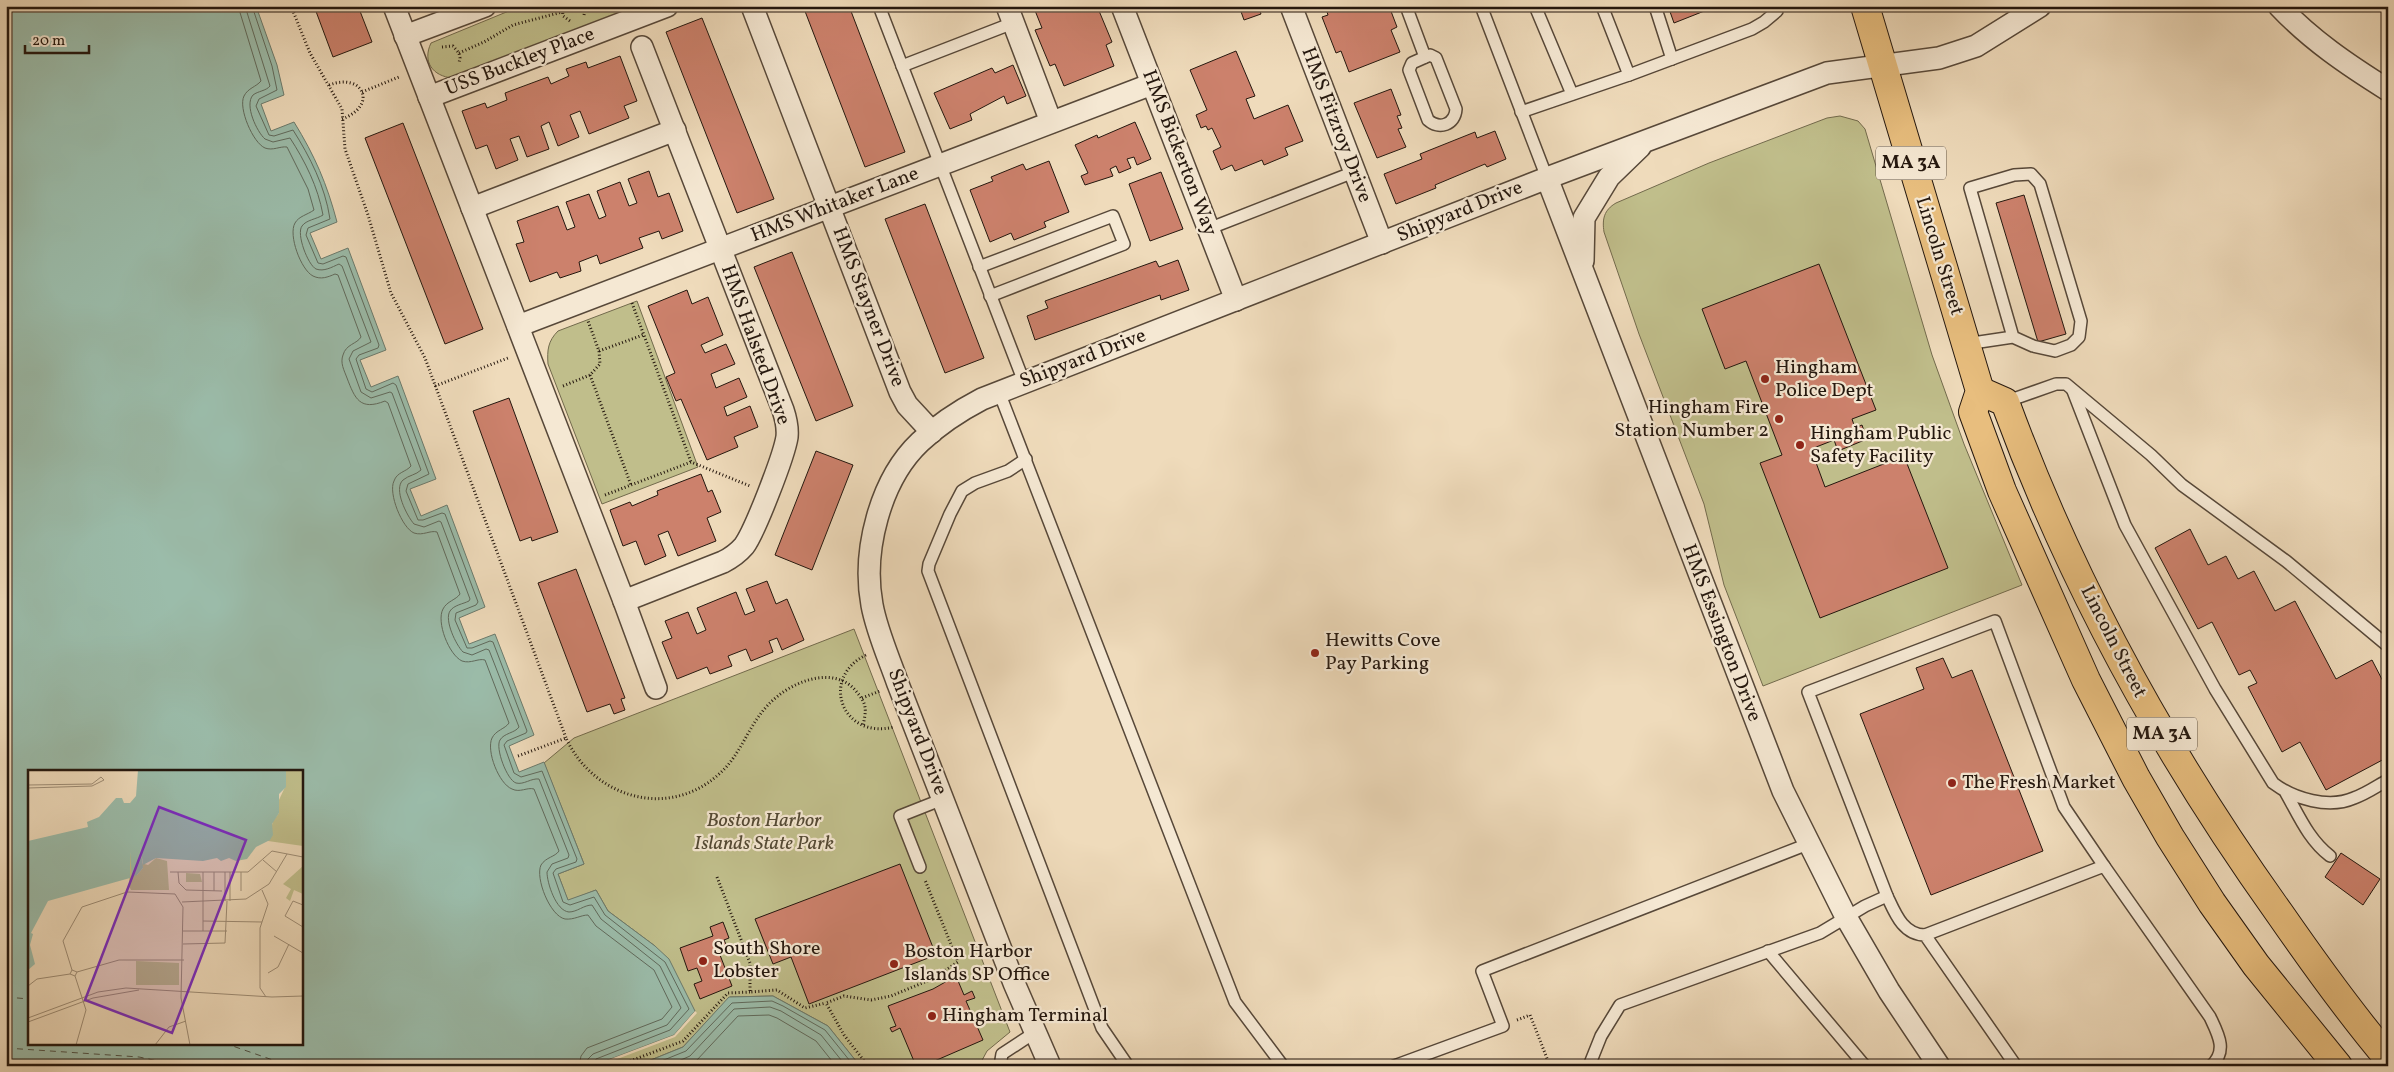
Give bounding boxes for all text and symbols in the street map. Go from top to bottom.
street label: USS Buckley Place [441,21,599,103]
scale bar [25,22,89,54]
text: 20 m [32,31,65,52]
street label: HMS Fitzroy Drive [1293,43,1379,207]
street label: HMS Bickerton Way [1134,66,1224,240]
road number: MA 3A [1876,146,1946,180]
street label: HMS Whitaker Lane [747,160,923,250]
street label: Shipyard Drive [1393,174,1527,250]
street label: Lincoln Street [1908,193,1970,319]
street label: HMS Stayner Drive [825,223,911,391]
street label: HMS Halsted Drive [713,261,797,429]
street label: Shipyard Drive [1016,322,1150,396]
place label: Hingham Police Dept [1775,354,1874,405]
marker: Hingham Police Dept [1759,373,1771,385]
place label: Hingham Fire Station Number 2 [1614,394,1769,445]
marker: Hingham Fire Station Number 2 [1773,413,1785,425]
place label: Hingham Public Safety Facility [1810,420,1951,471]
marker: Hingham Public Safety Facility [1794,439,1806,451]
street label: HMS Essington Drive [1674,540,1768,726]
street label: Lincoln Street [2073,581,2153,703]
place label: Hewitts Cove Pay Parking [1325,627,1441,678]
marker: Hewitts Cove Pay Parking [1309,647,1321,659]
street label: Shipyard Drive [880,665,954,799]
road number: MA 3A [2127,718,2197,751]
place label: The Fresh Market [1962,769,2116,797]
inset map [28,770,302,1044]
marker: The Fresh Market [1946,777,1958,789]
park label: Boston Harbor Islands State Park [694,807,834,858]
place label: South Shore Lobster [713,935,820,986]
place label: Boston Harbor Islands SP Office [904,938,1050,989]
marker: South Shore Lobster [697,955,709,967]
marker: Boston Harbor Islands SP Office [888,958,900,970]
place label: Hingham Terminal [942,1002,1108,1030]
marker: Hingham Terminal [926,1010,938,1022]

